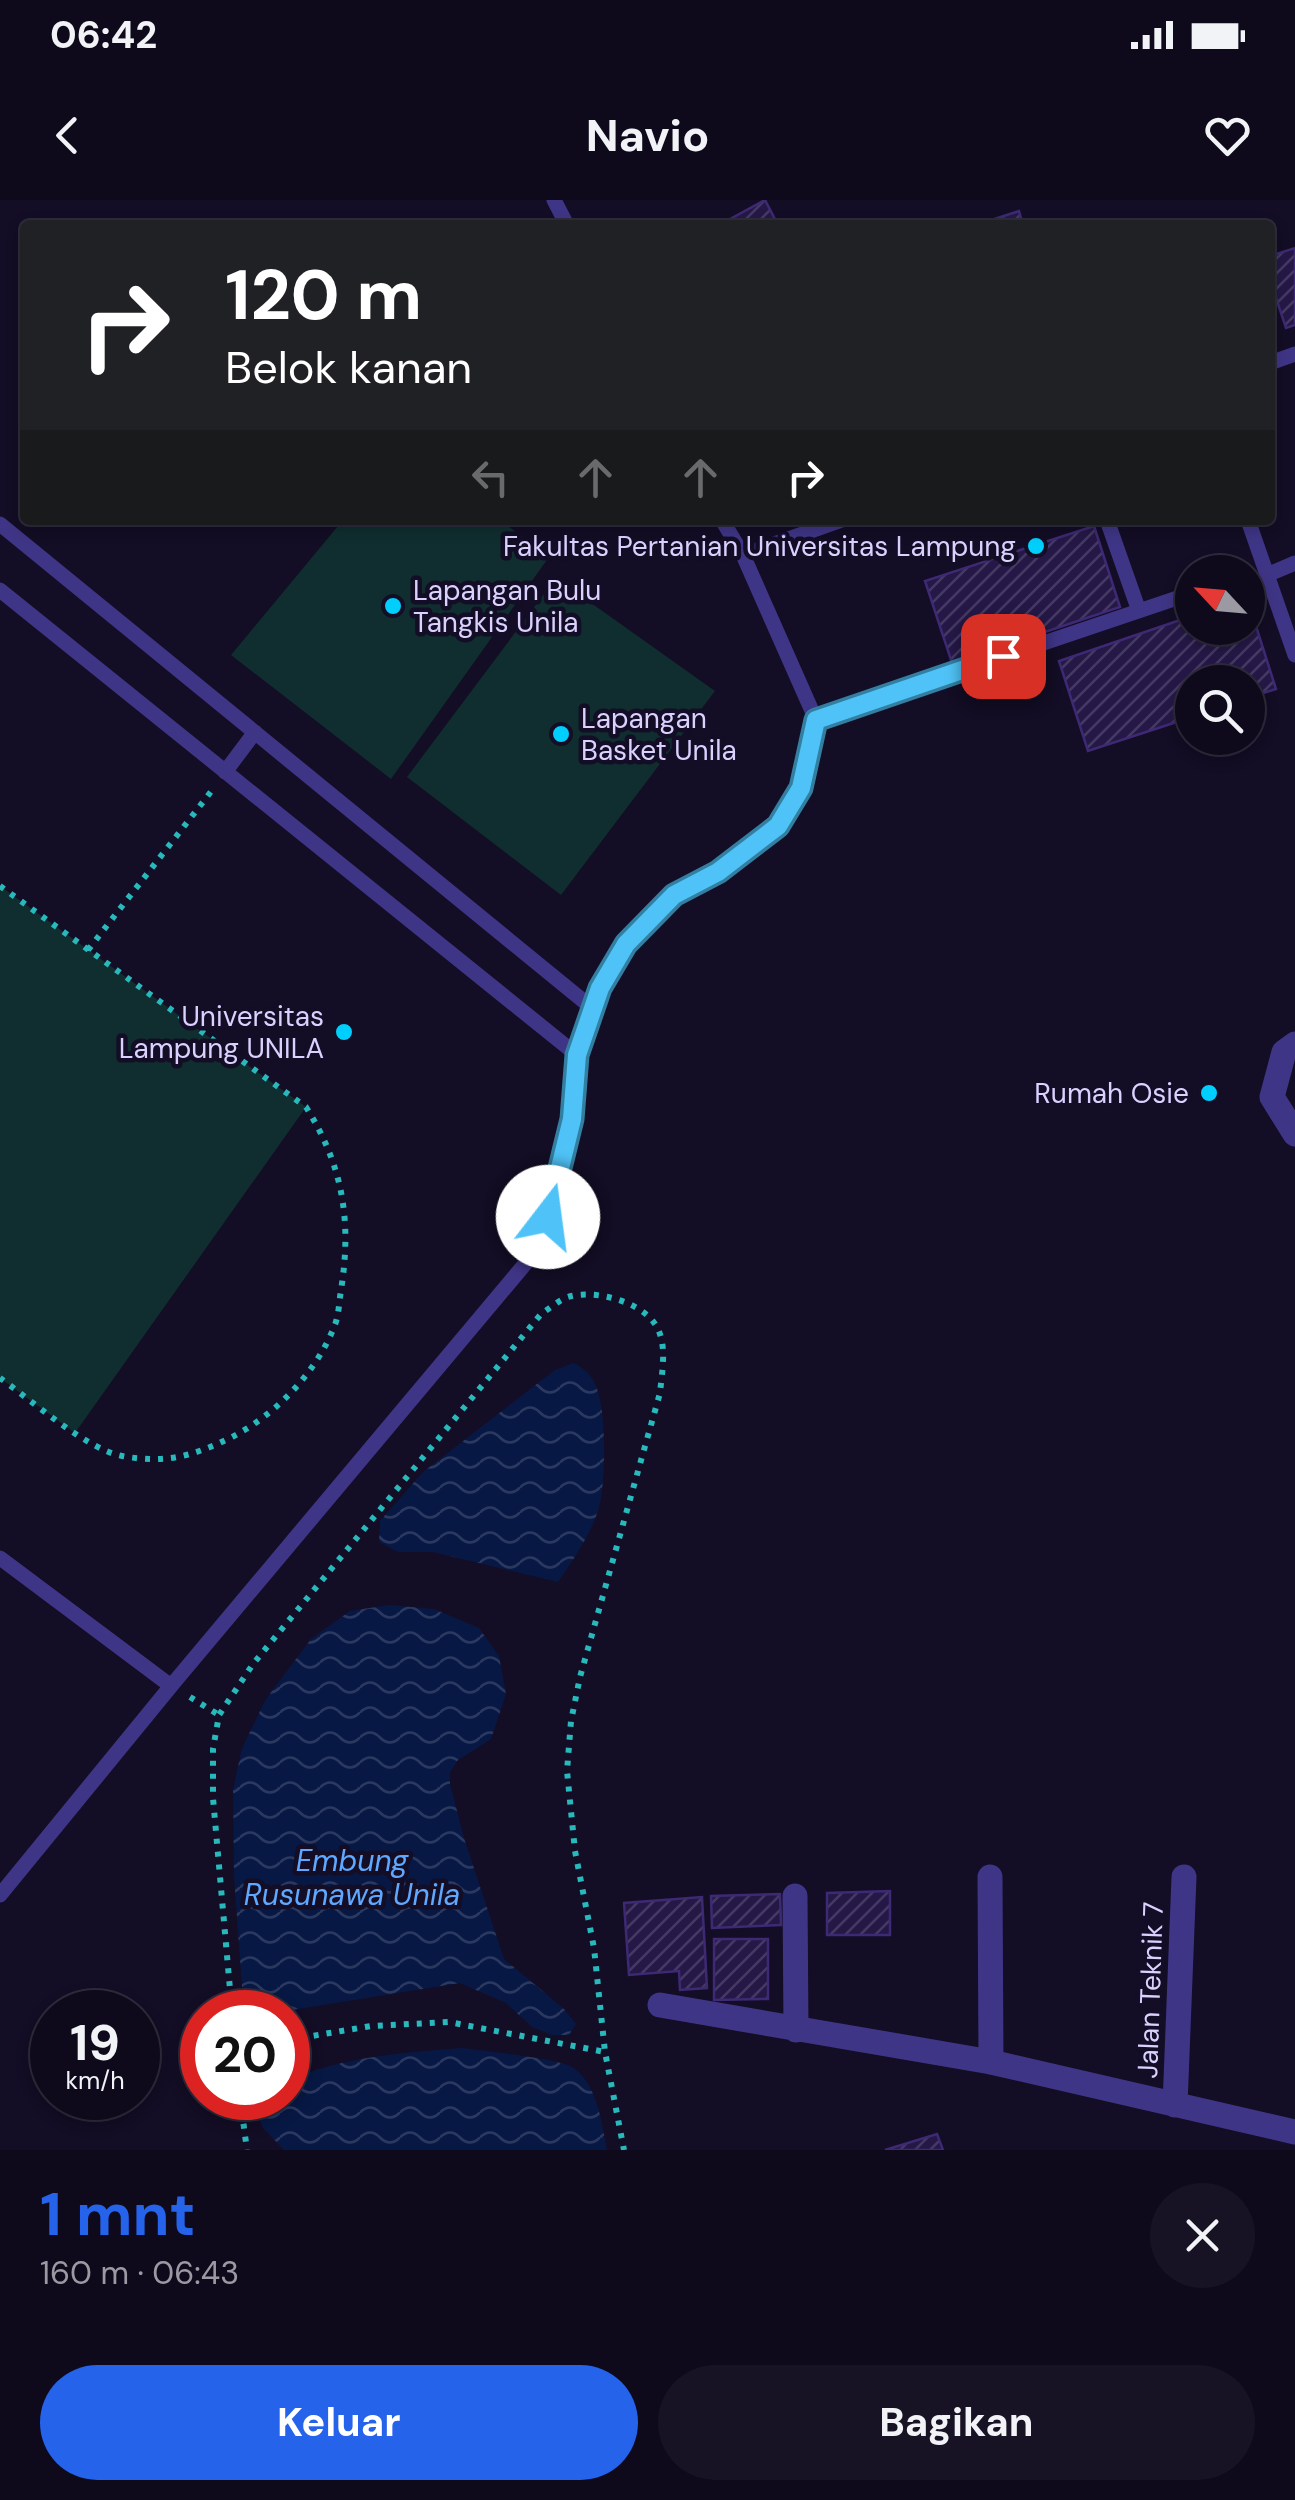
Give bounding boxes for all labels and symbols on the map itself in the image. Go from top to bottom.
place label: Fakultas Pertanian Universitas Lampung [503,528,1016,565]
marker: Fakultas Pertanian Universitas Lampung [1025,535,1047,557]
north arrow [1175,555,1265,645]
place label: Lapangan Bulu Tangkis Unila [413,572,601,641]
marker: Lapangan Bulu Tangkis Unila [382,595,404,617]
pin [961,614,1046,699]
place label: Lapangan Basket Unila [581,700,737,769]
marker: Lapangan Basket Unila [550,723,572,745]
place label: Universitas Lampung UNILA [119,998,324,1067]
marker: Universitas Lampung UNILA [333,1021,355,1043]
place label: Rumah Osie [1034,1075,1189,1112]
marker: Rumah Osie [1198,1082,1220,1104]
position arrow [496,1165,600,1269]
water label: Embung Rusunawa Unila [244,1841,460,1914]
street label: Jalan Teknik 7 [1129,1901,1172,2079]
speed limit sign: 20 [180,1990,310,2120]

